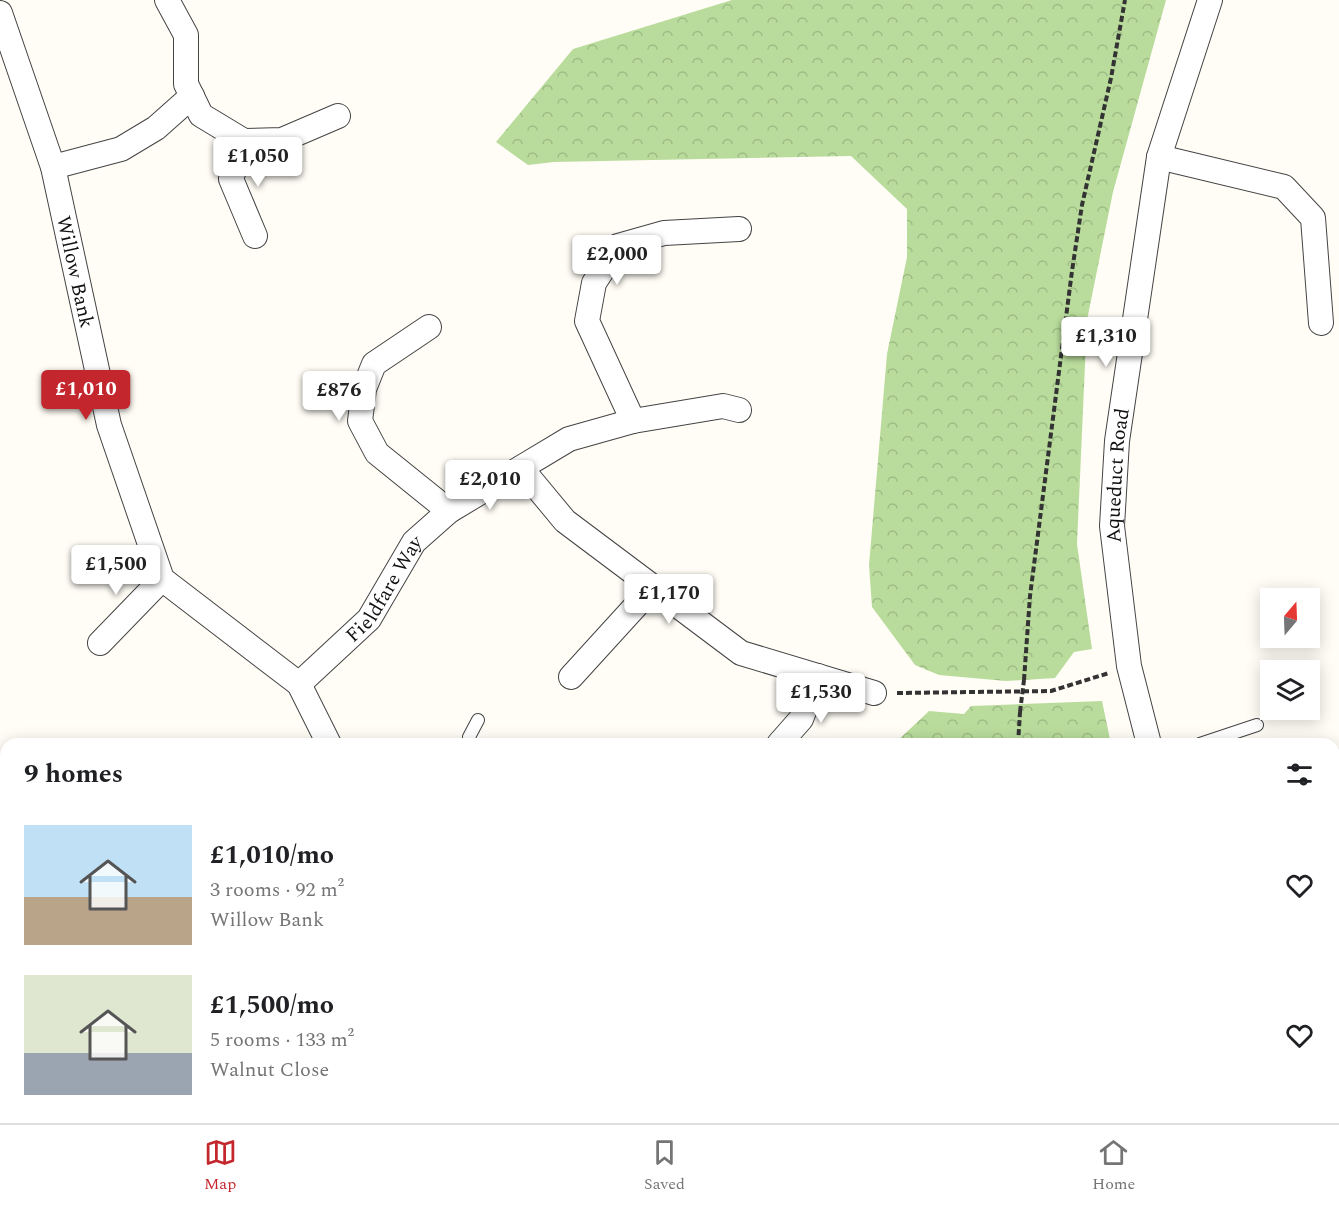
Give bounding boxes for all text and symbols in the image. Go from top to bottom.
pin: £1,050 [209,137,307,188]
text: £1,050 [227,141,289,171]
street label: Willow Bank [48,213,102,331]
pin: £2,000 [568,235,666,286]
text: £2,000 [586,239,648,269]
pin: £1,310 [1057,317,1155,368]
text: £1,310 [1075,321,1137,351]
pin: £1,010 [37,370,135,421]
pin: £876 [303,371,375,422]
text: £1,010 [55,374,117,404]
text: £876 [317,375,361,405]
street label: Aqueduct Road [1098,406,1138,545]
pin: £2,010 [441,460,539,511]
text: £2,010 [459,464,521,494]
street label: Fieldfare Way [339,527,430,650]
pin: £1,500 [67,545,165,596]
text: £1,500 [85,549,147,579]
pin: £1,170 [620,574,718,625]
text: £1,170 [638,578,700,608]
north arrow [1260,588,1320,648]
map controls [1260,588,1320,720]
button: layers [1260,660,1320,720]
pin: £1,530 [772,673,870,724]
text: £1,530 [790,677,852,707]
text: 9 homes [24,754,123,794]
icon: filters [1283,758,1316,791]
text: £1,010/mo [210,835,334,875]
icon: home [72,849,144,921]
icon: heart [1283,869,1316,902]
text: 3 rooms · 92 m² [210,875,344,905]
text: Willow Bank [210,905,324,935]
text: £1,500/mo [210,985,334,1025]
icon: home [72,999,144,1071]
icon: heart [1283,1019,1316,1052]
text: 5 rooms · 133 m² [210,1025,354,1055]
text: Walnut Close [210,1055,329,1085]
tab: Map [204,1136,237,1196]
tab: Saved [644,1136,685,1196]
tab: Home [1092,1136,1135,1196]

